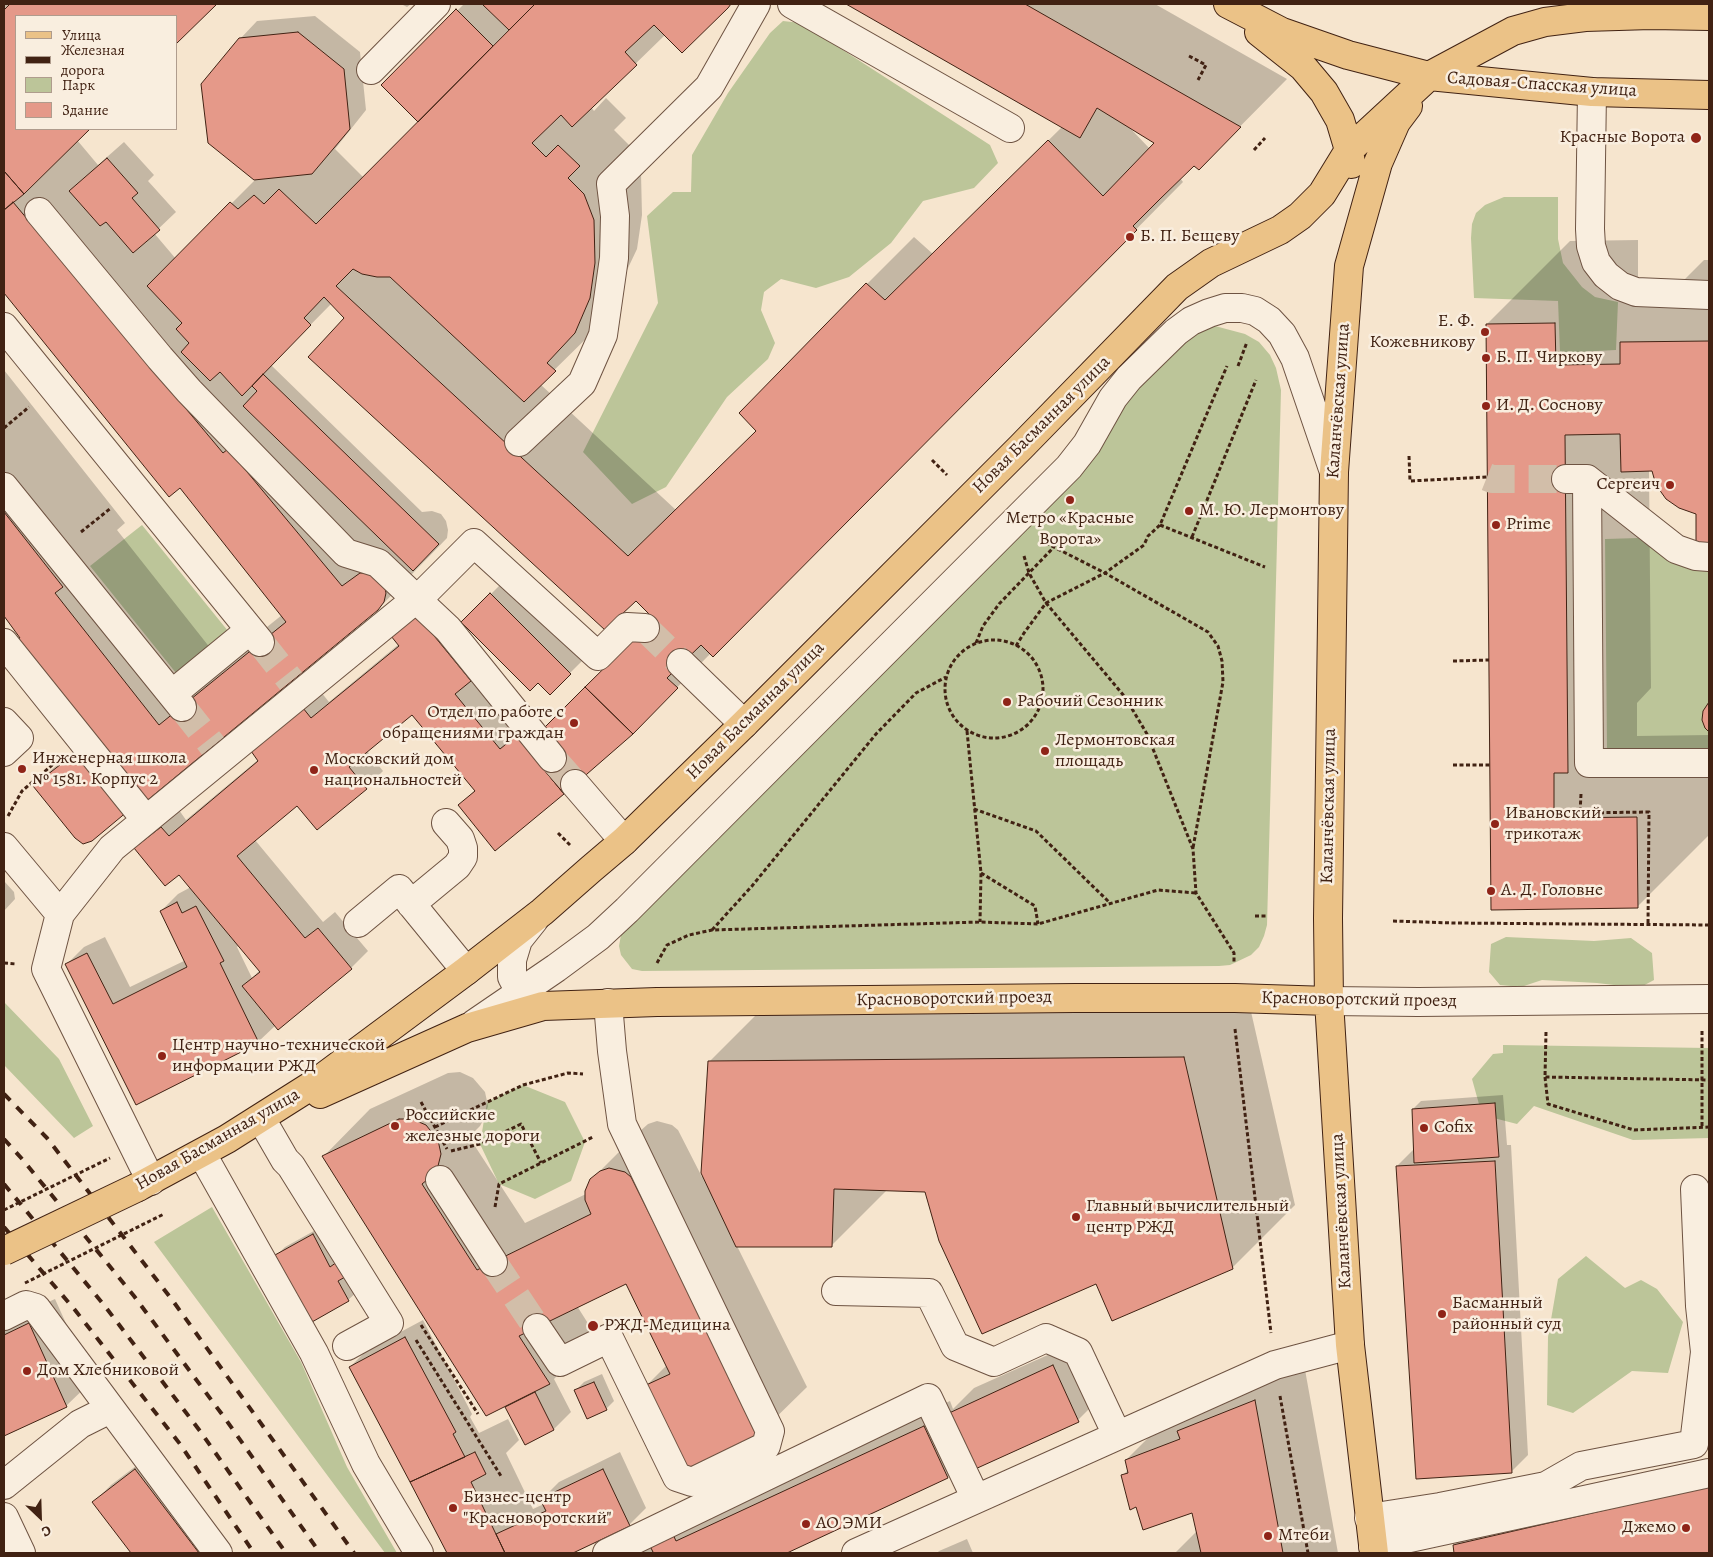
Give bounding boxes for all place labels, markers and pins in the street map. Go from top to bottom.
place label: Красные Ворота [1560,127,1685,149]
marker: Красные Ворота [1689,131,1703,145]
place label: Б. П. Бещеву [1140,226,1239,248]
marker: Б. П. Бещеву [1124,231,1136,243]
place label: Е. Ф. Кожевникову [1370,311,1475,354]
marker: Е. Ф. Кожевникову [1479,326,1491,338]
place label: Б. П. Чиркову [1496,347,1602,369]
marker: Б. П. Чиркову [1480,352,1492,364]
place label: И. Д. Соснову [1496,395,1603,417]
marker: И. Д. Соснову [1480,400,1492,412]
place label: Сергеич [1597,474,1660,496]
marker: Сергеич [1664,479,1676,491]
marker: Метро «Красные Ворота» [1064,494,1076,506]
place label: М. Ю. Лермонтову [1199,500,1344,522]
marker: М. Ю. Лермонтову [1183,505,1195,517]
place label: Метро «Красные Ворота» [1006,508,1134,550]
place label: Prime [1506,514,1551,536]
marker: Prime [1490,519,1502,531]
place label: Рабочий Сезонник [1017,691,1163,713]
marker: Рабочий Сезонник [1001,696,1013,708]
place label: Отдел по работе с обращениями граждан [382,702,564,744]
marker: Отдел по работе с обращениями граждан [568,717,580,729]
place label: Лермонтовская площадь [1055,730,1175,772]
marker: Лермонтовская площадь [1039,745,1051,757]
place label: Инженерная школа № 1581. Корпус 2 [32,748,186,791]
place label: Московский дом национальностей [324,749,462,792]
marker: Инженерная школа № 1581. Корпус 2 [16,763,28,775]
marker: Московский дом национальностей [308,764,320,776]
place label: Ивановский трикотаж [1505,803,1602,846]
marker: Ивановский трикотаж [1489,818,1501,830]
place label: А. Д. Головне [1501,880,1603,902]
marker: А. Д. Головне [1485,885,1497,897]
place label: Центр научно-технической информации РЖД [172,1035,385,1078]
marker: Центр научно-технической информации РЖД [156,1050,168,1062]
place label: Российские железные дороги [405,1105,540,1148]
place label: Cofix [1434,1117,1473,1139]
marker: Российские железные дороги [389,1120,401,1132]
marker: Cofix [1418,1122,1430,1134]
place label: Главный вычислительный центр РЖД [1086,1196,1289,1238]
marker: Главный вычислительный центр РЖД [1070,1211,1082,1223]
place label: Басманный районный суд [1452,1293,1561,1336]
marker: Басманный районный суд [1436,1308,1448,1320]
place label: РЖД-Медицина [604,1315,731,1337]
marker: РЖД-Медицина [586,1319,600,1333]
place label: Дом Хлебниковой [37,1360,179,1382]
marker: Дом Хлебниковой [21,1365,33,1377]
place label: Бизнес-центр "Красноворотский" [463,1487,612,1530]
marker: Бизнес-центр "Красноворотский" [447,1502,459,1514]
place label: АО ЭМИ [816,1513,882,1535]
place label: Джемо [1622,1517,1676,1539]
marker: АО ЭМИ [800,1518,812,1530]
marker: Джемо [1680,1522,1692,1534]
place label: Мтеби [1278,1525,1329,1547]
marker: Мтеби [1262,1530,1274,1542]

